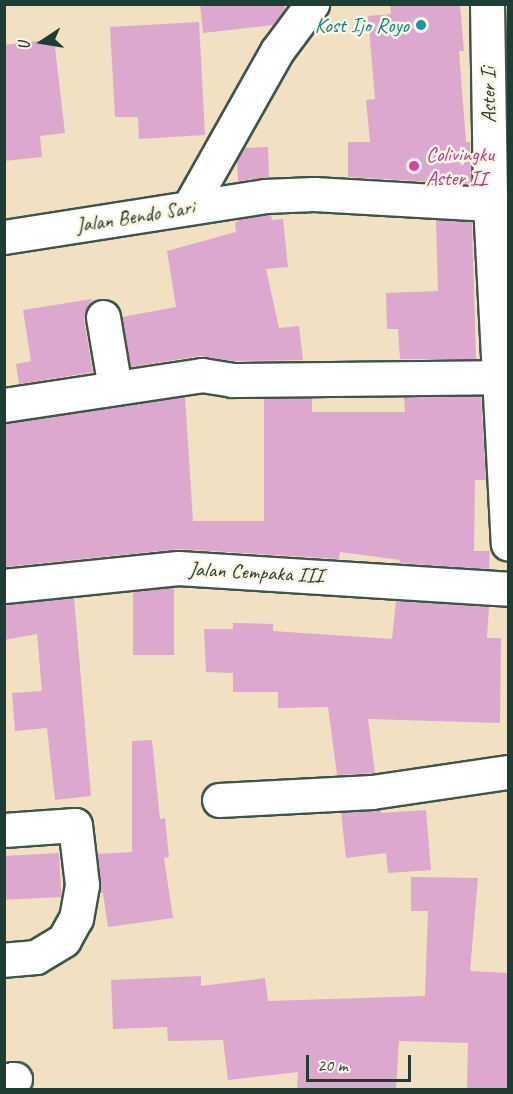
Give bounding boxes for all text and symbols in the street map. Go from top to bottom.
north arrow [12,12,72,72]
place label: Kost Ijo Royo [314,12,409,38]
marker: Kost Ijo Royo [414,18,428,32]
text: U [14,40,35,52]
street label: Aster Ii [475,66,501,124]
place label: Colivingku Aster II [426,141,494,191]
marker: Colivingku Aster II [407,159,421,173]
street label: Jalan Bendo Sari [74,194,196,238]
street label: Jalan Cempaka III [189,556,323,588]
scale bar [309,1043,414,1081]
text: 20 m [317,1054,348,1076]

